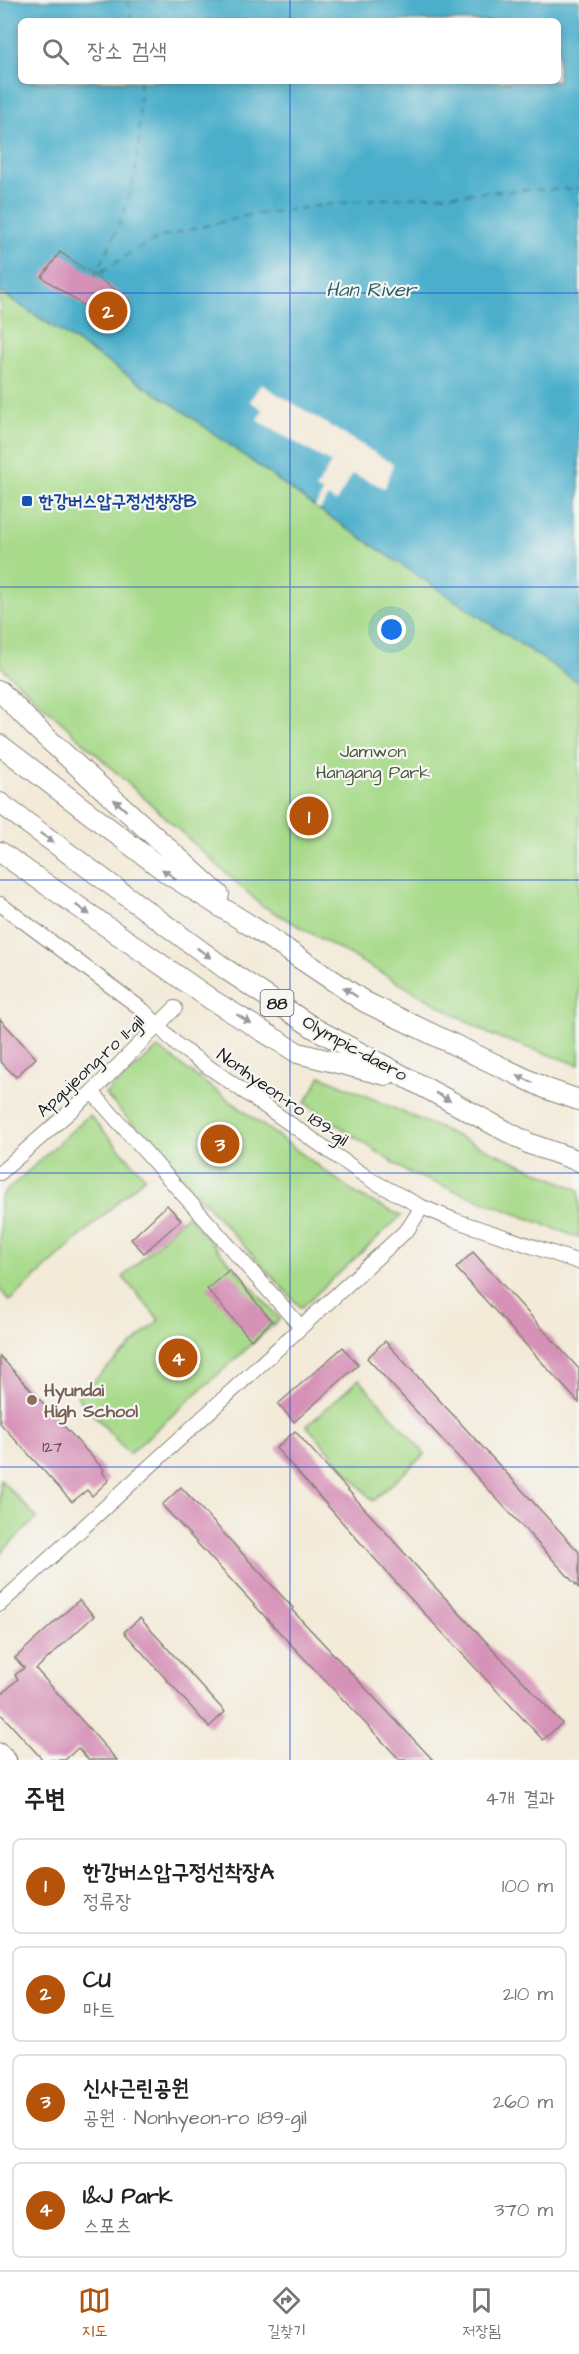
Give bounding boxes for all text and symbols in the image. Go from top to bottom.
search box [18,18,561,84]
icon: search [39,35,72,68]
text: 장소 검색 [87,36,167,67]
water label: Han River [326,276,418,304]
pin: 2 [88,288,128,334]
place label: 한강버스압구정선창장B [38,489,197,514]
marker: 한강버스압구정선창장B [20,494,34,508]
your location [377,615,406,644]
park label: Jamwon Hangang Park [316,739,430,786]
pin: 1 [290,794,328,838]
one-way arrow [112,798,127,812]
one-way arrow [39,832,55,844]
one-way arrow [162,868,178,880]
one-way arrow [74,904,90,916]
one-way arrow [197,947,212,959]
one-way arrow [342,987,358,998]
road number: 88 [260,990,294,1016]
street label: Olympic-daero [297,1009,412,1089]
street label: Apgujeong-ro 11-gil [31,1010,151,1124]
one-way arrow [236,1014,252,1025]
street label: Nonhyeon-ro 189-gil [211,1043,354,1153]
one-way arrow [516,1074,533,1083]
one-way arrow [435,1092,452,1102]
pin: 3 [200,1122,240,1166]
pin: 4 [158,1336,198,1380]
place label: Hyundai High School [44,1378,138,1425]
marker: Hyundai High School [25,1393,39,1407]
house number: 127 [42,1437,62,1458]
text: 주변 [24,1781,66,1817]
text: 4개 결과 [485,1785,555,1813]
text: 한강버스압구정선착장A [83,1857,274,1888]
text: 1 [44,1872,47,1900]
text: 100 m [502,1872,553,1900]
text: 정류장 [83,1888,131,1916]
text: CU [83,1965,111,1996]
text: 2 [40,1980,51,2008]
text: 210 m [503,1980,553,2008]
text: 마트 [83,1996,115,2024]
text: 신사근린공원 [83,2073,189,2104]
text: 3 [40,2088,51,2116]
text: 260 m [493,2088,553,2116]
text: 공원 · Nonhyeon-ro 189-gil [83,2104,307,2132]
text: I&J Park [83,2181,172,2212]
text: 4 [39,2196,52,2224]
text: 370 m [494,2196,553,2224]
text: 스포츠 [83,2212,131,2240]
tab: 지도 [78,2284,111,2342]
tab: 길찾기 [267,2284,306,2342]
tab: 저장됨 [462,2284,501,2342]

